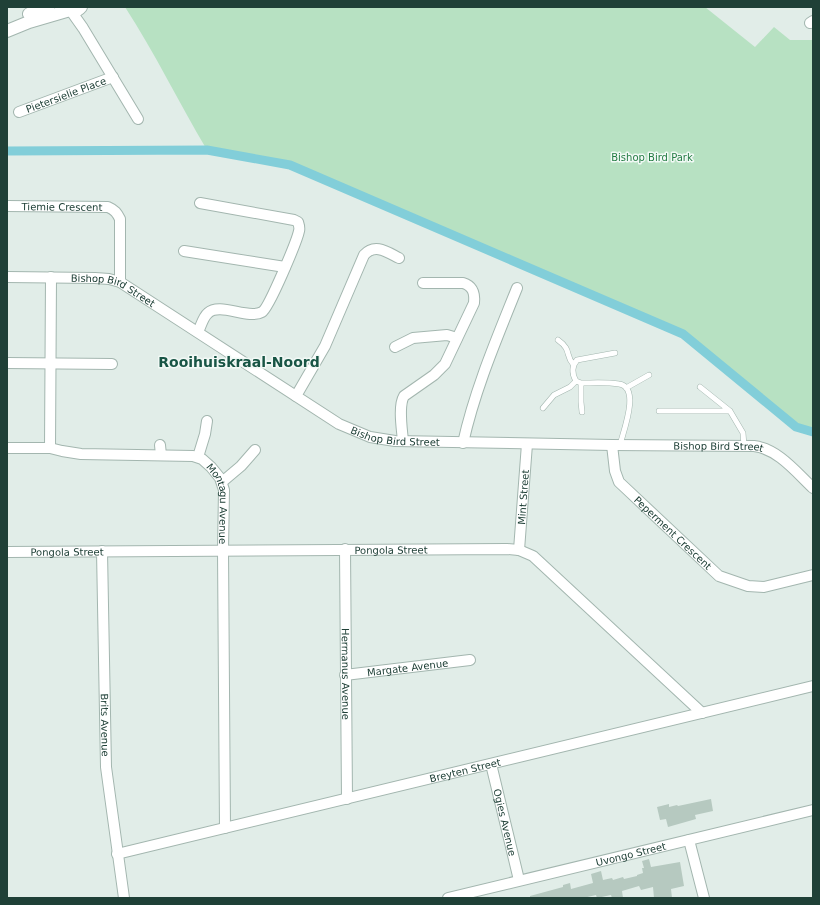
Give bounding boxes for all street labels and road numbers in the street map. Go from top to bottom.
street label: Pietersielie Place [24,75,107,114]
street label: Tiemie Crescent [21,201,103,212]
street label: Bishop Bird Street [71,272,157,309]
street label: Bishop Bird Street [349,424,440,447]
street label: Bishop Bird Street [673,440,765,454]
street label: Montagu Avenue [205,461,230,544]
street label: Mint Street [515,469,531,525]
street label: Peperment Crescent [632,494,714,572]
street label: Pongola Street [354,544,428,555]
street label: Pongola Street [30,546,104,557]
street label: Hermanus Avenue [340,628,352,720]
street label: Margate Avenue [366,657,449,678]
street label: Brits Avenue [99,693,111,757]
street label: Breyten Street [428,756,502,784]
street label: Ogies Avenue [492,788,518,857]
street label: Uvongo Street [595,840,667,868]

